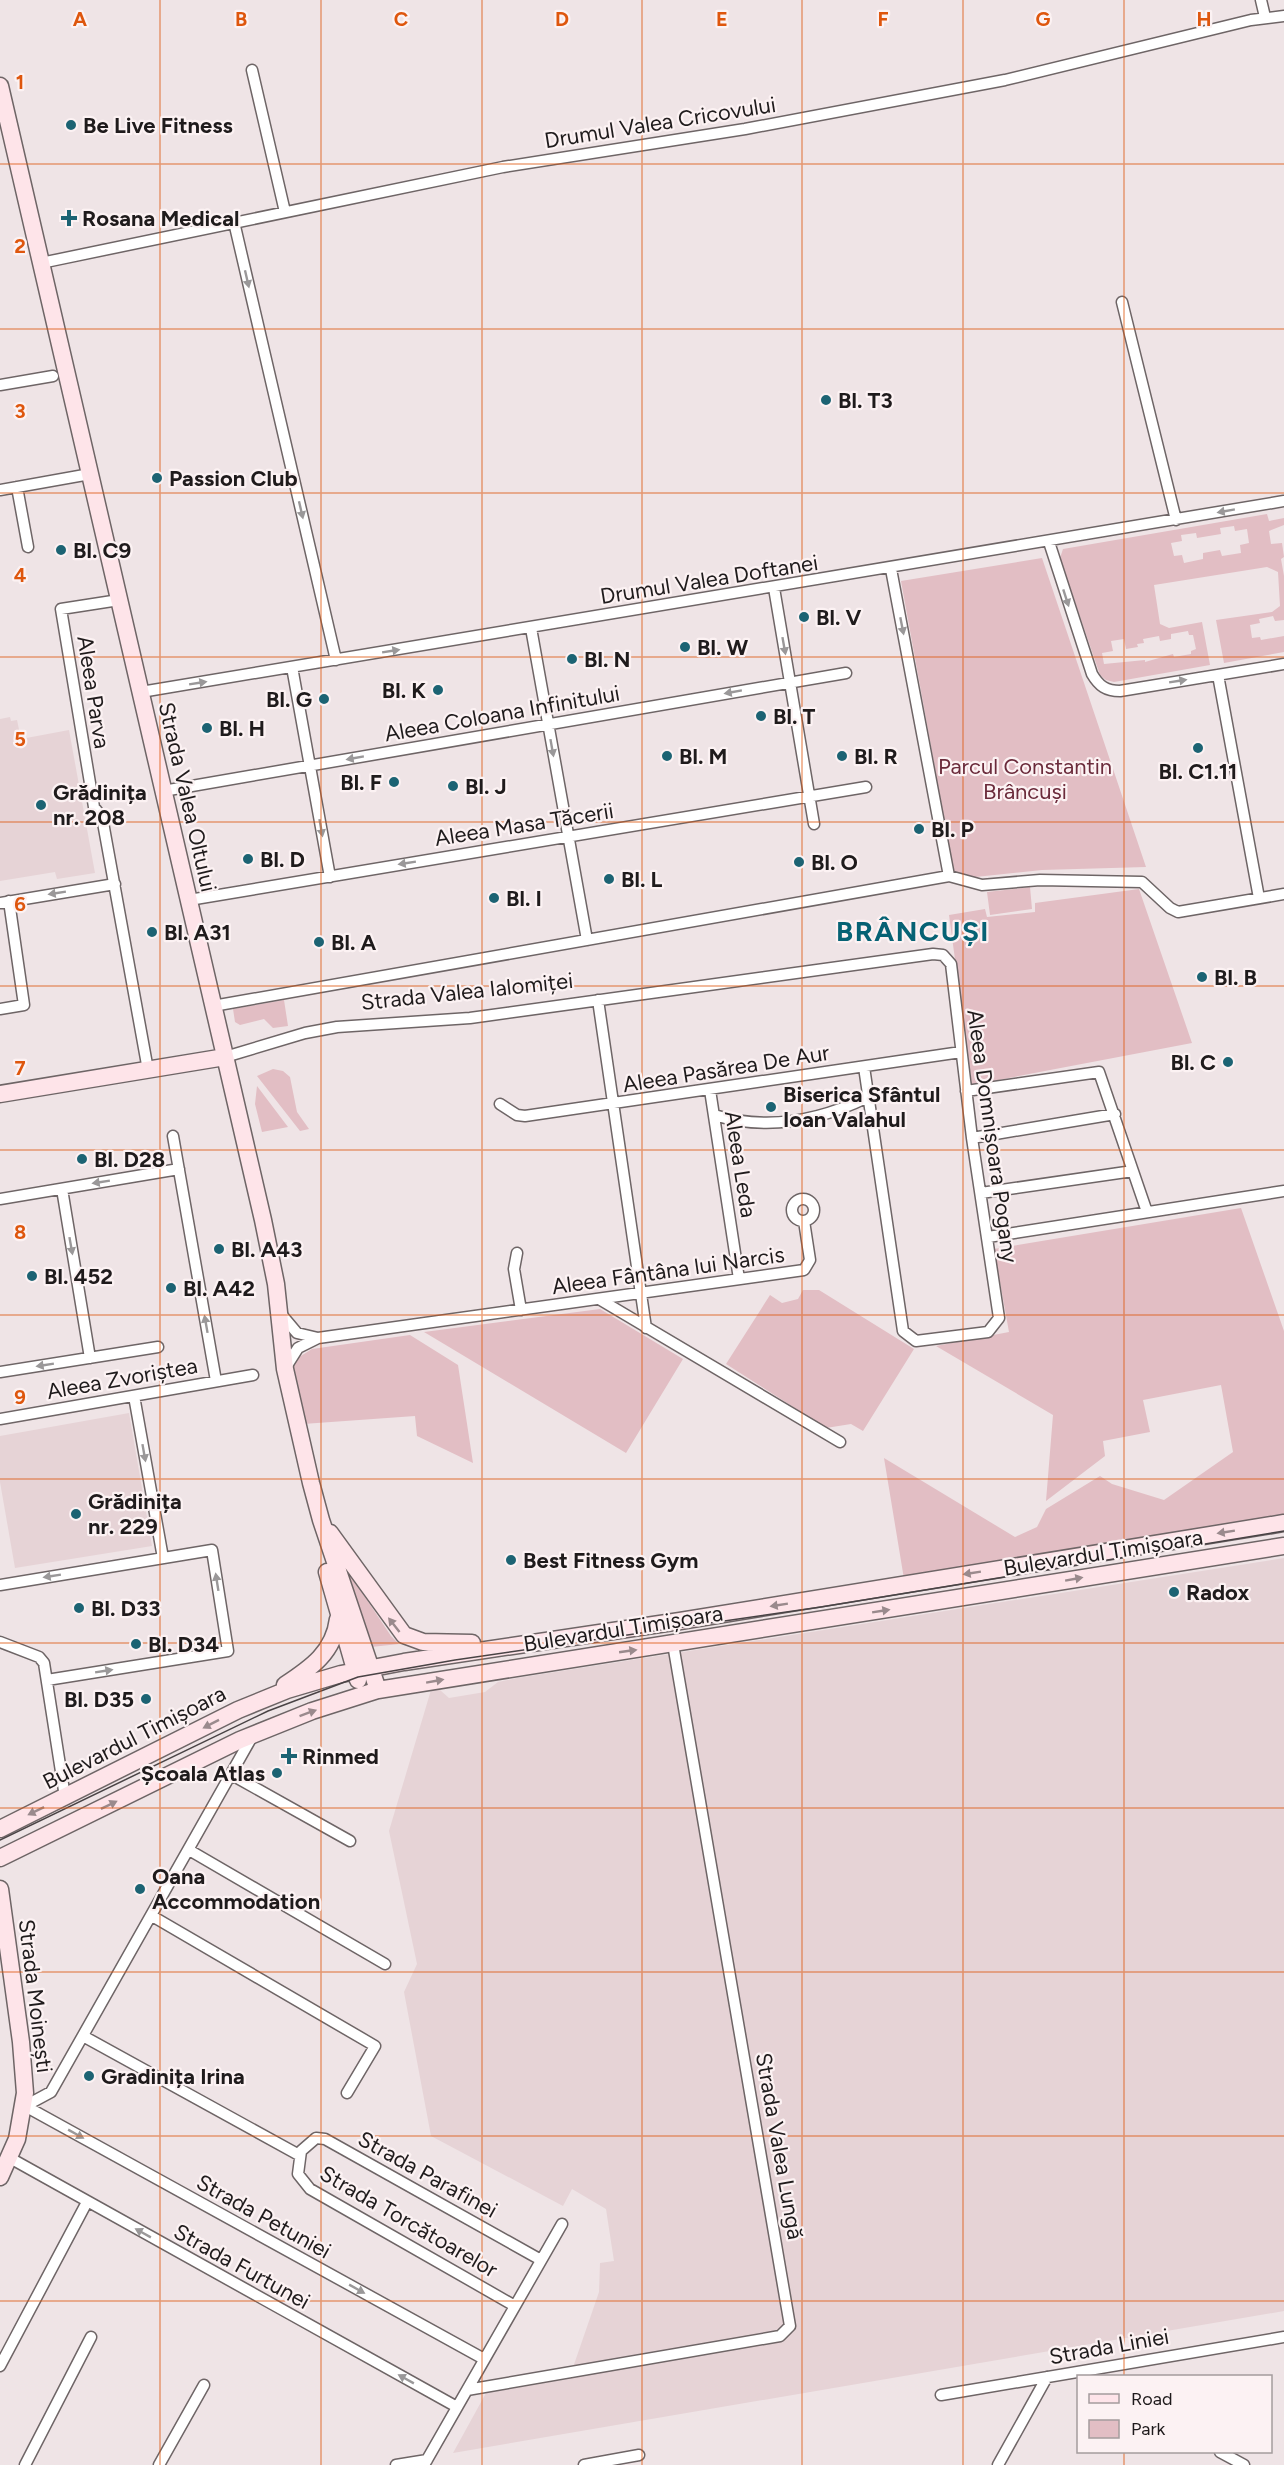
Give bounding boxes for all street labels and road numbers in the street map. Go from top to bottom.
street label: Drumul Valea Cricovului [542,91,778,154]
street label: Drumul Valea Doftanei [598,549,820,610]
street label: Aleea Parva [71,634,116,750]
street label: Aleea Coloana Infinitului [382,679,622,747]
street label: Strada Valea Oltului [153,700,222,895]
street label: Aleea Masa Tăcerii [433,797,615,852]
street label: Strada Valea Ialomiței [360,967,574,1016]
street label: Aleea Domnișoara Pogany [961,1007,1024,1265]
street label: Aleea Pasărea De Aur [621,1039,832,1098]
street label: Aleea Leda [719,1109,762,1220]
street label: Aleea Fântâna lui Narcis [550,1241,786,1300]
street label: Aleea Zvoriștea [44,1352,200,1405]
street label: Bulevardul Timișoara [1001,1523,1205,1582]
street label: Bulevardul Timișoara [521,1599,725,1658]
street label: Bulevardul Timișoara [38,1680,230,1795]
street label: Strada Moinești [13,1918,58,2074]
street label: Strada Valea Lungă [750,2051,809,2242]
street label: Strada Parafinei [353,2125,502,2224]
street label: Strada Torcătoarelor [315,2160,503,2284]
street label: Strada Petuniei [192,2168,336,2265]
street label: Strada Furtunei [169,2218,315,2315]
street label: Strada Liniei [1047,2323,1171,2370]

